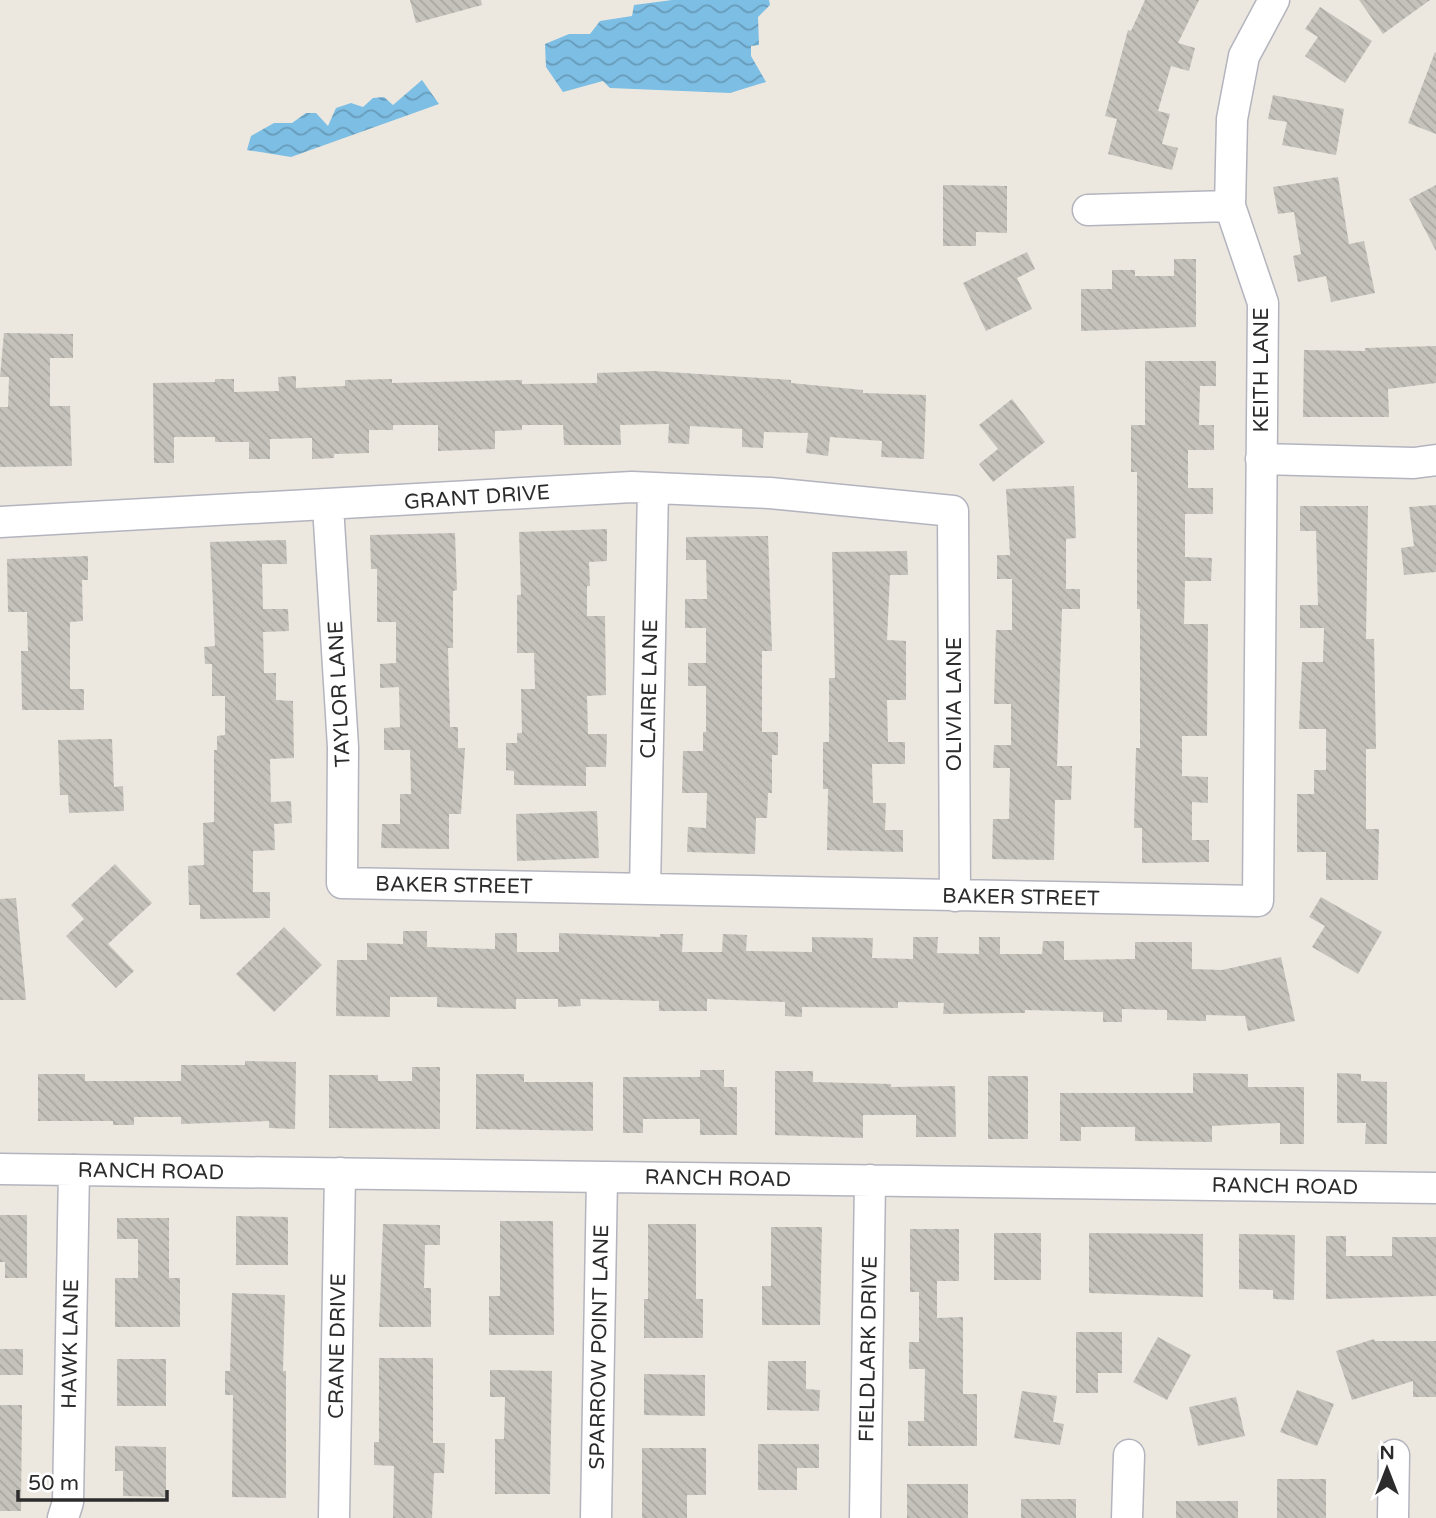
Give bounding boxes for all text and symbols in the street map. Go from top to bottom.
street label: KEITH LANE [1249,307,1274,433]
street label: GRANT DRIVE [403,480,551,515]
street label: CLAIRE LANE [636,619,663,759]
street label: TAYLOR LANE [323,620,356,768]
street label: OLIVIA LANE [942,637,967,771]
street label: BAKER STREET [375,872,533,899]
street label: BAKER STREET [942,884,1100,911]
street label: RANCH ROAD [78,1158,224,1185]
street label: RANCH ROAD [645,1165,791,1192]
street label: RANCH ROAD [1212,1173,1358,1200]
street label: SPARROW POINT LANE [585,1224,614,1470]
street label: FIELDLARK DRIVE [854,1256,883,1442]
street label: CRANE DRIVE [324,1273,351,1419]
street label: HAWK LANE [57,1279,84,1409]
north arrow [1352,1434,1422,1504]
text: N [1379,1442,1395,1464]
scale bar [18,1458,166,1502]
text: 50 m [28,1471,79,1496]

